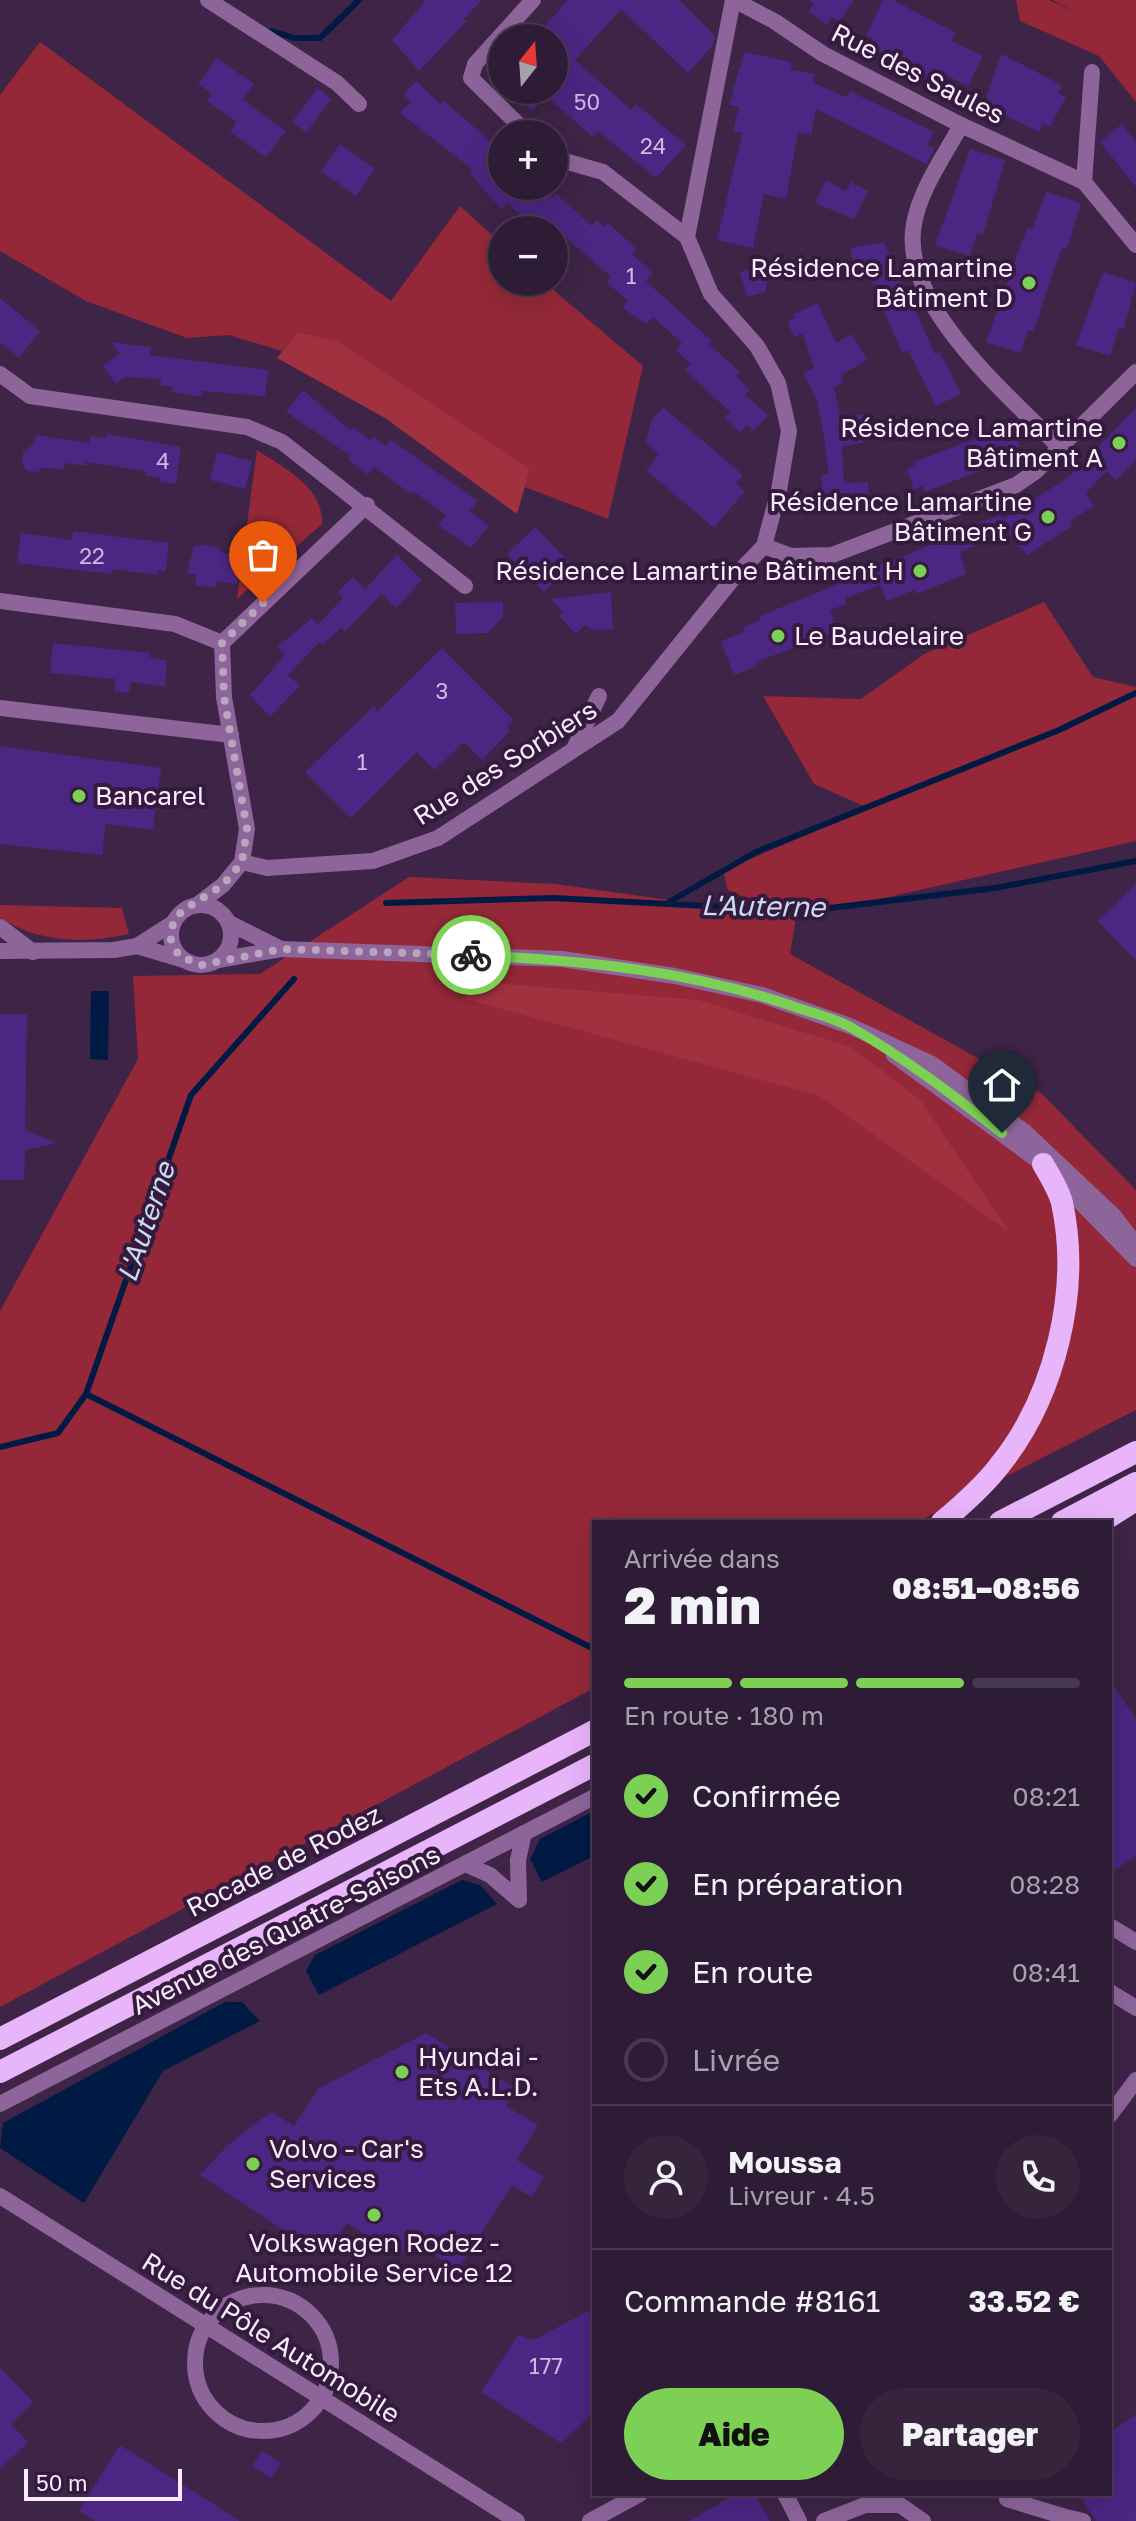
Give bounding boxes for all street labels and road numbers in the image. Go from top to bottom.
street label: Rue des Saules [827,17,1010,130]
street label: Rue des Sorbiers [407,694,602,831]
street label: Rocade de Rodez [181,1798,386,1923]
street label: Avenue des Quatre-Saisons [126,1838,445,2021]
street label: Rue du Pôle Automobile [137,2245,406,2430]

